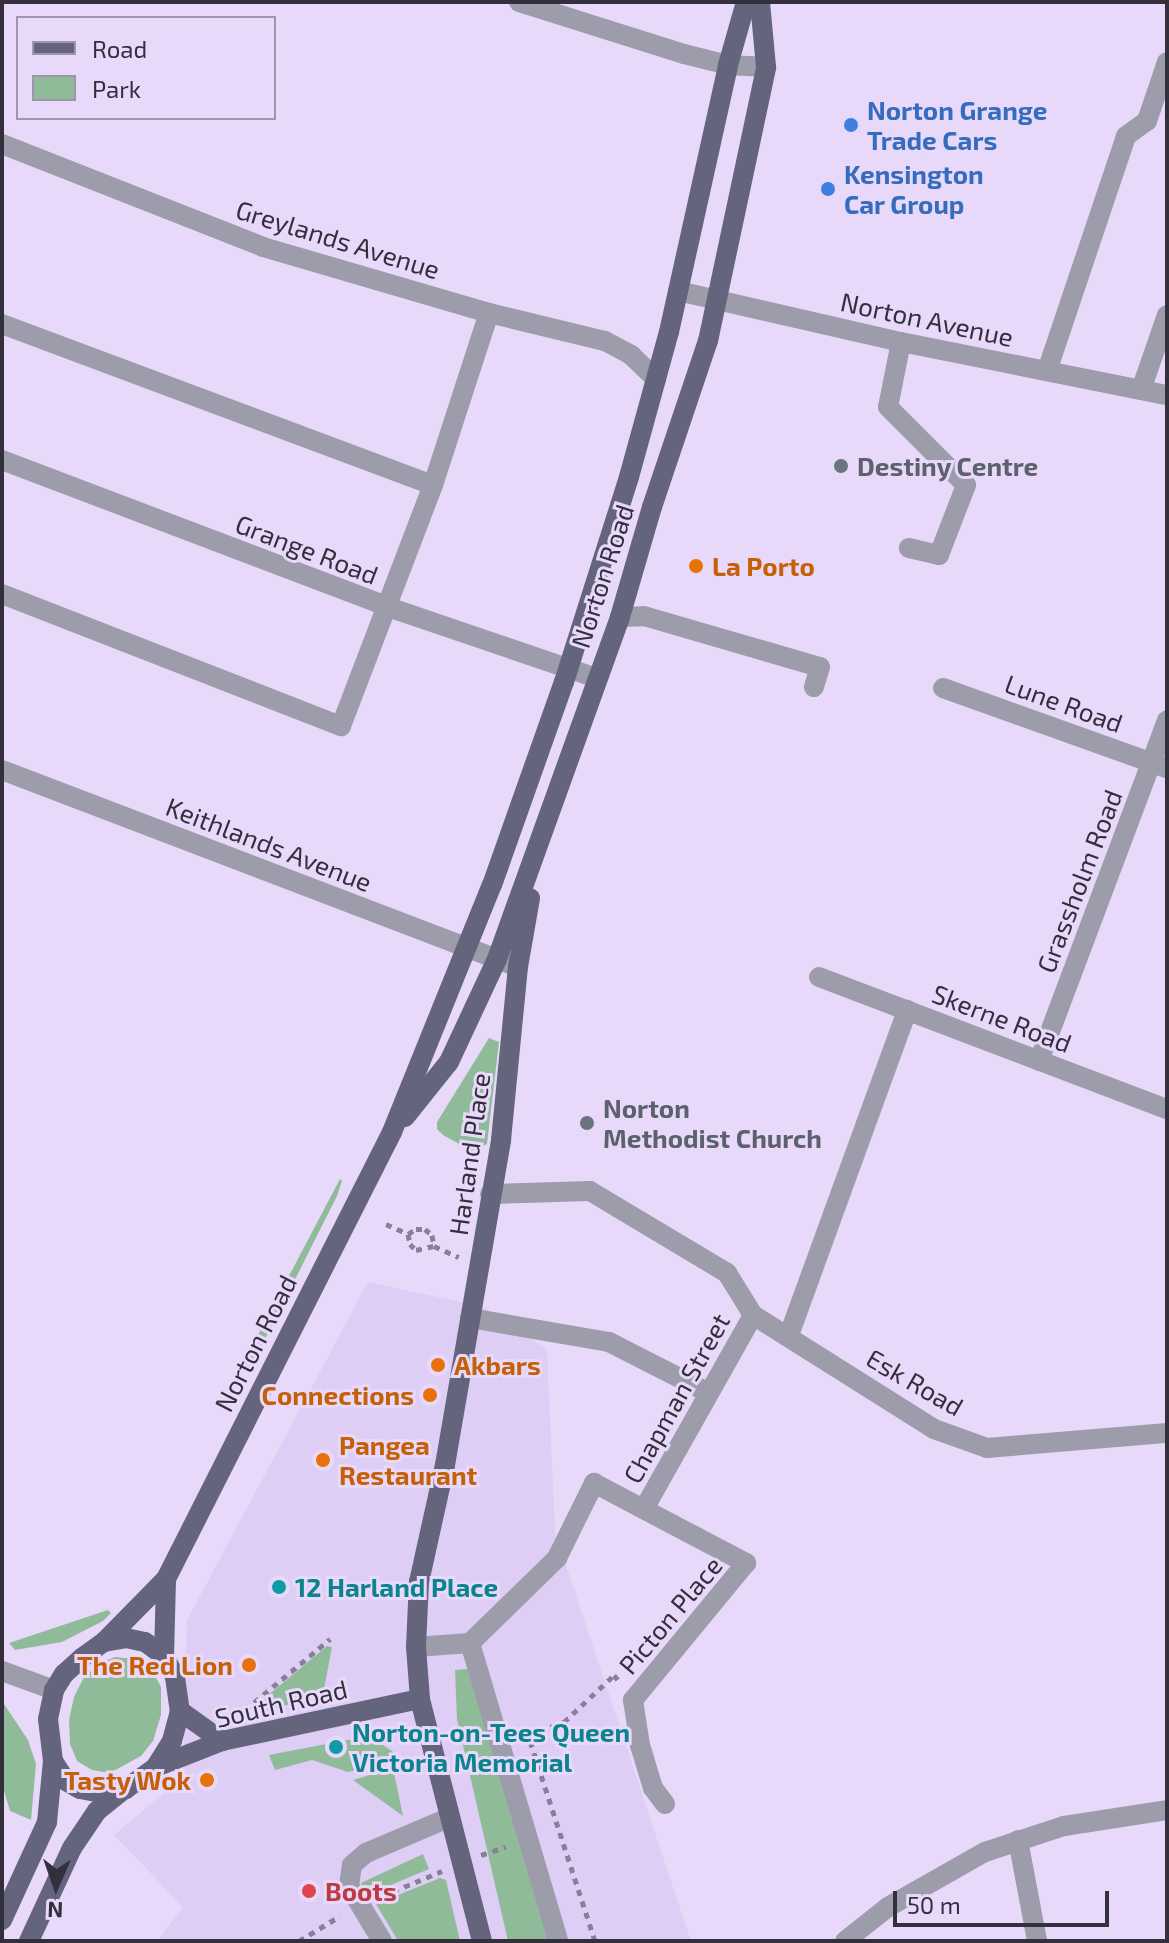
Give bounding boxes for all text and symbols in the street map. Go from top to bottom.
legend [16,16,276,120]
text: Road [92,34,147,63]
text: Park [92,74,141,103]
place label: Norton Grange Trade Cars [867,94,1047,156]
marker: Norton Grange Trade Cars [842,116,860,134]
place label: Kensington Car Group [844,158,984,220]
marker: Kensington Car Group [819,180,837,198]
street label: Greylands Avenue [232,193,444,285]
street label: Norton Avenue [838,285,1016,353]
place label: Destiny Centre [857,450,1039,482]
marker: Destiny Centre [832,457,850,475]
street label: Norton Road [564,500,640,652]
street label: Grange Road [231,508,383,590]
place label: La Porto [712,550,815,582]
marker: La Porto [687,557,705,575]
street label: Lune Road [1001,667,1127,739]
street label: Grassholm Road [1030,785,1128,977]
street label: Keithlands Avenue [161,790,377,898]
street label: Skerne Road [928,977,1076,1059]
street label: Harland Place [442,1071,496,1237]
place label: Norton Methodist Church [603,1092,822,1154]
marker: Norton Methodist Church [578,1114,596,1132]
street label: Norton Road [207,1270,303,1416]
street label: Chapman Street [616,1308,736,1488]
street label: Esk Road [861,1342,969,1422]
place label: Akbars [454,1349,541,1381]
marker: Akbars [429,1356,447,1374]
place label: Connections [262,1379,414,1411]
marker: Connections [421,1386,439,1404]
place label: Pangea Restaurant [339,1429,477,1490]
marker: Pangea Restaurant [314,1451,332,1469]
street label: Picton Place [612,1550,728,1680]
place label: 12 Harland Place [295,1571,498,1603]
marker: 12 Harland Place [270,1578,288,1596]
place label: The Red Lion [77,1649,233,1681]
marker: The Red Lion [240,1656,258,1674]
street label: South Road [212,1673,350,1733]
place label: Norton-on-Tees Queen Victoria Memorial [352,1716,630,1778]
marker: Norton-on-Tees Queen Victoria Memorial [327,1738,345,1756]
place label: Tasty Wok [63,1764,191,1796]
marker: Tasty Wok [198,1771,216,1789]
north arrow [16,1847,96,1927]
place label: Boots [325,1875,397,1907]
scale bar [897,1875,1113,1925]
marker: Boots [300,1882,318,1900]
text: 50 m [907,1890,961,1919]
text: N [47,1898,64,1924]

